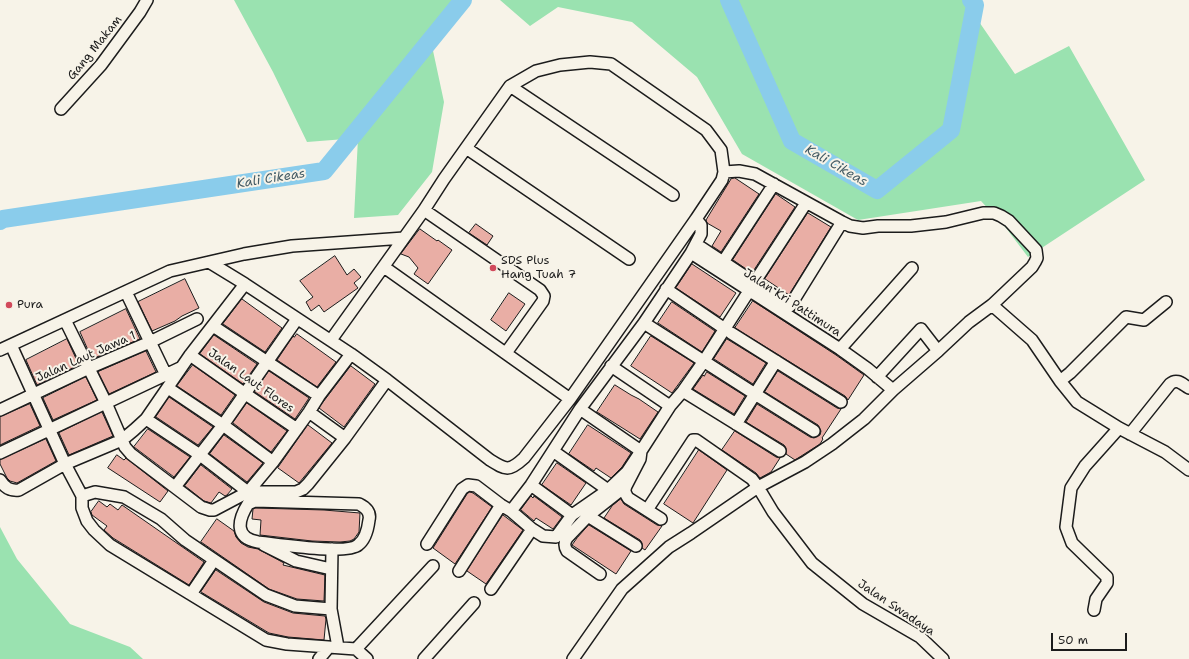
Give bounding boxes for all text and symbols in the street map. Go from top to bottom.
street label: Gang Makam [65,13,125,83]
water label: Kali Cikeas [802,142,870,190]
water label: Kali Cikeas [236,166,306,192]
place label: SDS Plus Hang Tuah 7 [501,254,576,282]
marker: SDS Plus Hang Tuah 7 [488,263,498,273]
street label: Jalan Kri Pattimura [741,266,843,340]
place label: Pura [17,298,43,312]
marker: Pura [4,300,14,310]
street label: Jalan Laut Jawa 1 [34,328,138,386]
street label: Jalan Laut Flores [205,346,297,416]
street label: Jalan Swadaya [855,577,937,639]
scale bar [1053,625,1129,651]
text: 50 m [1058,632,1088,648]

